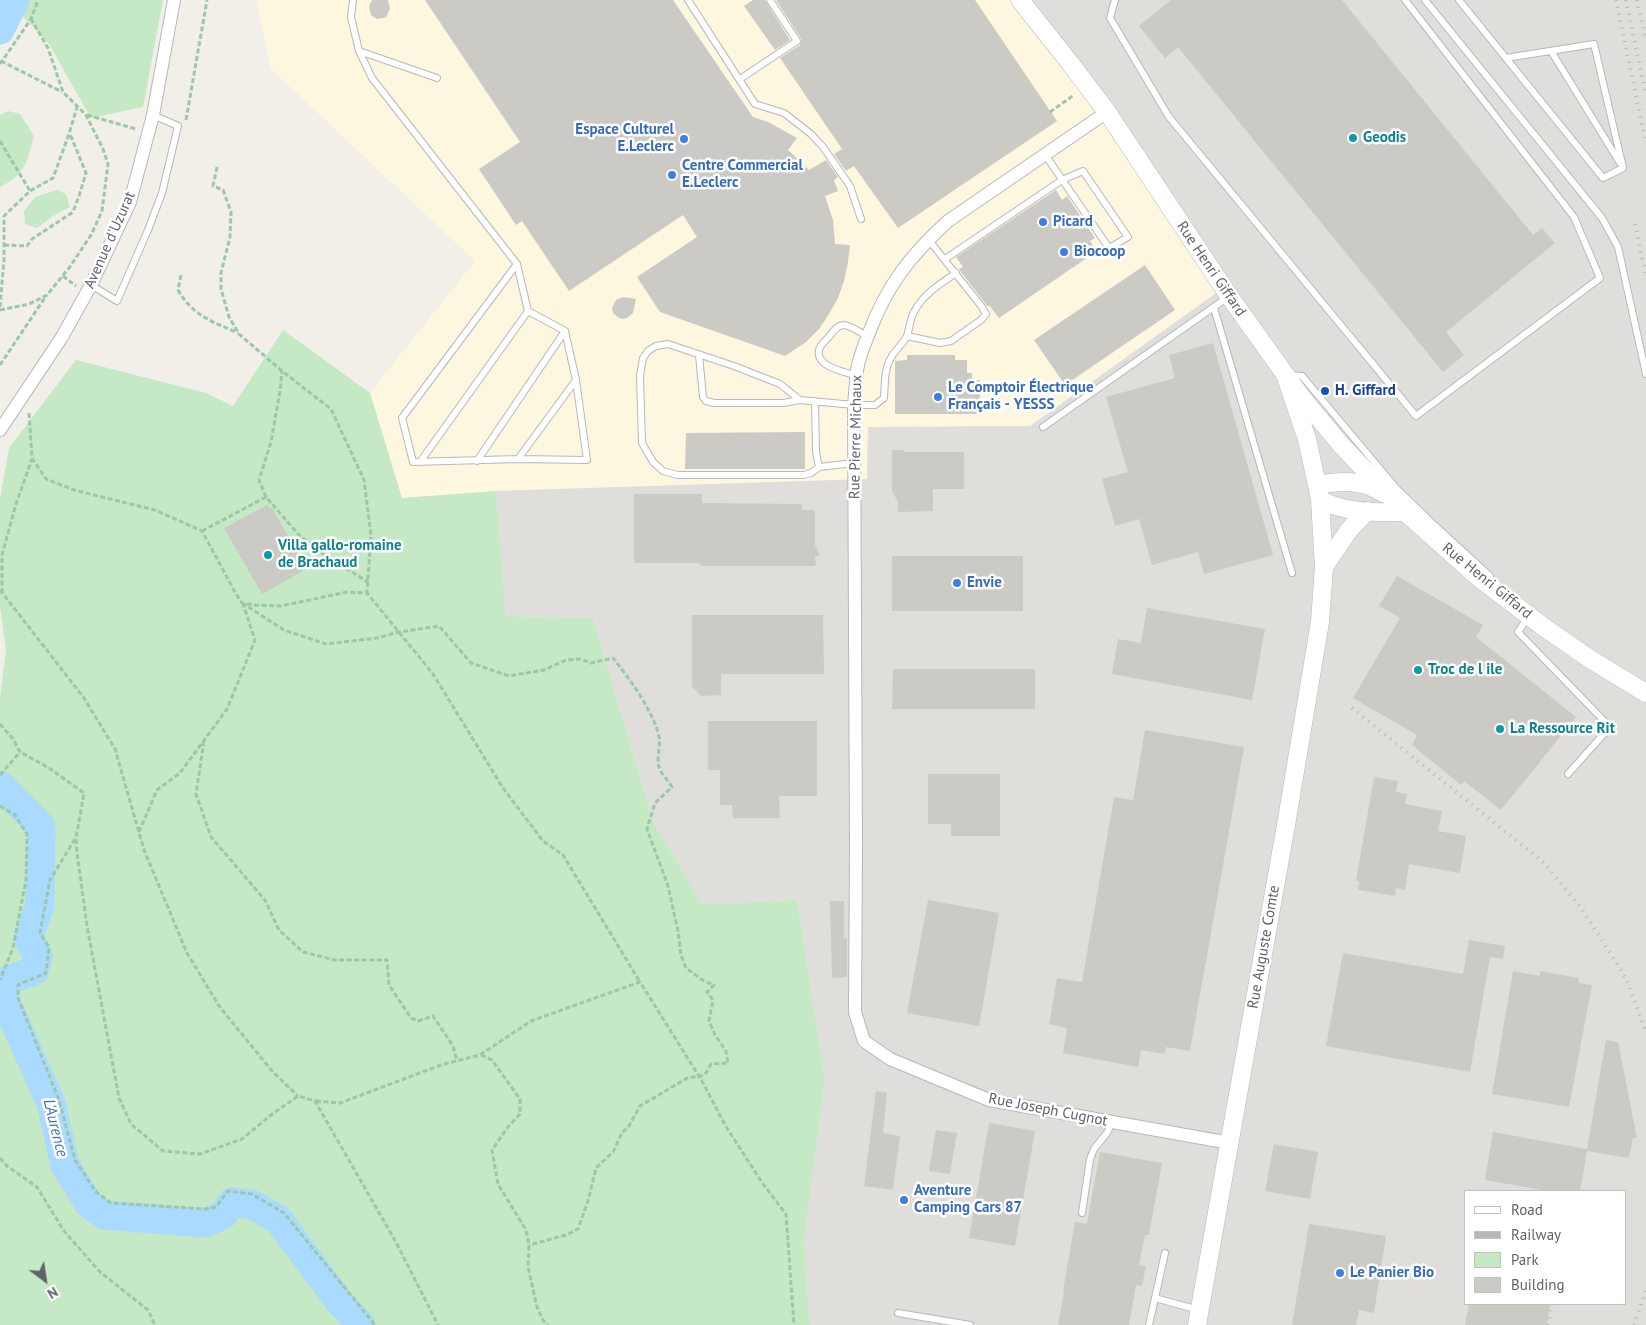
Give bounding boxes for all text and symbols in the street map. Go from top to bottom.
place label: Espace Culturel E.Leclerc [575,121,674,156]
place label: Geodis [1363,129,1406,147]
marker: Geodis [1347,132,1359,144]
marker: Espace Culturel E.Leclerc [678,133,690,145]
place label: Centre Commercial E.Leclerc [682,157,803,192]
marker: Centre Commercial E.Leclerc [666,169,678,181]
street label: Avenue d'Uzurat [81,189,139,291]
place label: Picard [1053,213,1093,231]
marker: Picard [1037,216,1049,228]
street label: Rue Henri Giffard [1173,218,1249,320]
place label: Biocoop [1074,243,1125,261]
marker: Biocoop [1058,246,1070,258]
street label: Rue Pierre Michaux [846,375,866,499]
place label: Le Comptoir Électrique Français - YESSS [948,379,1094,414]
place label: H. Giffard [1335,382,1396,400]
marker: H. Giffard [1319,385,1331,397]
marker: Le Comptoir Électrique Français - YESSS [932,391,944,403]
place label: Villa gallo-romaine de Brachaud [278,537,402,572]
street label: Rue Henri Giffard [1438,539,1536,623]
marker: Villa gallo-romaine de Brachaud [262,549,274,561]
place label: Envie [967,574,1002,592]
marker: Envie [951,577,963,589]
place label: Troc de l ile [1428,661,1502,679]
marker: Troc de l ile [1412,664,1424,676]
place label: La Ressource Rit [1510,720,1615,738]
marker: La Ressource Rit [1494,723,1506,735]
street label: Rue Auguste Comte [1244,884,1284,1010]
street label: Rue Joseph Cugnot [987,1090,1109,1130]
water label: L'Aurence [39,1097,71,1159]
place label: Aventure Camping Cars 87 [914,1182,1022,1217]
legend [1464,1190,1626,1305]
marker: Aventure Camping Cars 87 [898,1194,910,1206]
text: Road [1511,1200,1543,1219]
text: Railway [1511,1225,1561,1244]
text: Park [1511,1250,1539,1269]
north arrow [20,1255,70,1305]
place label: Le Panier Bio [1350,1264,1434,1282]
marker: Le Panier Bio [1334,1267,1346,1279]
text: Building [1511,1275,1565,1294]
text: N [44,1283,61,1303]

